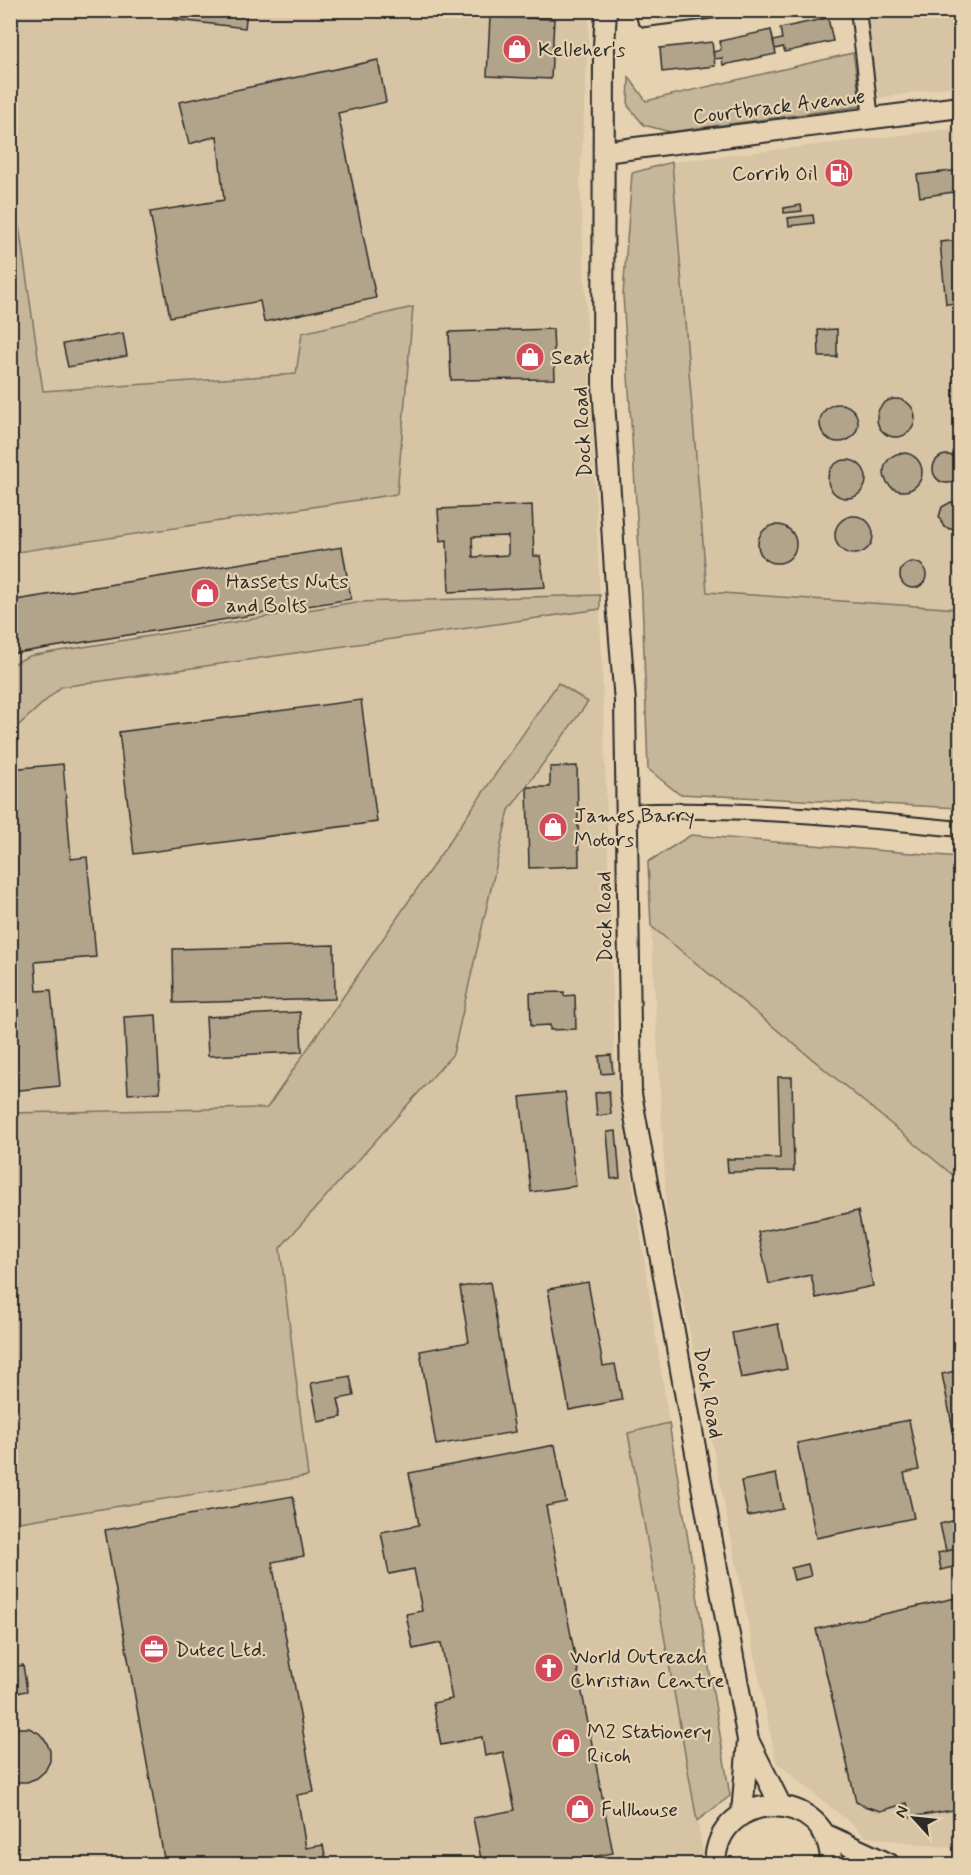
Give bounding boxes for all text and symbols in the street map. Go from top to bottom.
shop icon: Kelleher's [501,33,533,65]
place label: Kelleher's [538,36,625,64]
street label: Courtbrack Avenue [691,83,867,131]
fuel station icon: Corrib Oil [823,157,855,189]
place label: Corrib Oil [732,160,818,188]
shop icon: Seat [514,341,546,373]
place label: Seat [551,344,590,372]
street label: Dock Road [567,386,599,478]
place label: Hassets Nuts and Bolts [226,568,349,620]
shop icon: Hassets Nuts and Bolts [189,577,221,609]
place label: James Barry Motors [574,802,695,854]
shop icon: James Barry Motors [537,811,569,843]
street label: Dock Road [590,871,620,963]
street label: Dock Road [686,1346,730,1441]
office icon: Dutec Ltd. [138,1633,170,1665]
place label: Dutec Ltd. [175,1636,266,1664]
place label: World Outreach Christian Centre [570,1643,725,1695]
church icon: World Outreach Christian Centre [533,1652,565,1684]
place label: M2 Stationery Ricoh [587,1718,711,1770]
shop icon: M2 Stationery Ricoh [550,1727,582,1759]
north arrow [884,1788,944,1848]
shop icon: Fullhouse [564,1793,596,1825]
place label: Fullhouse [601,1796,678,1824]
text: N [890,1802,914,1821]

